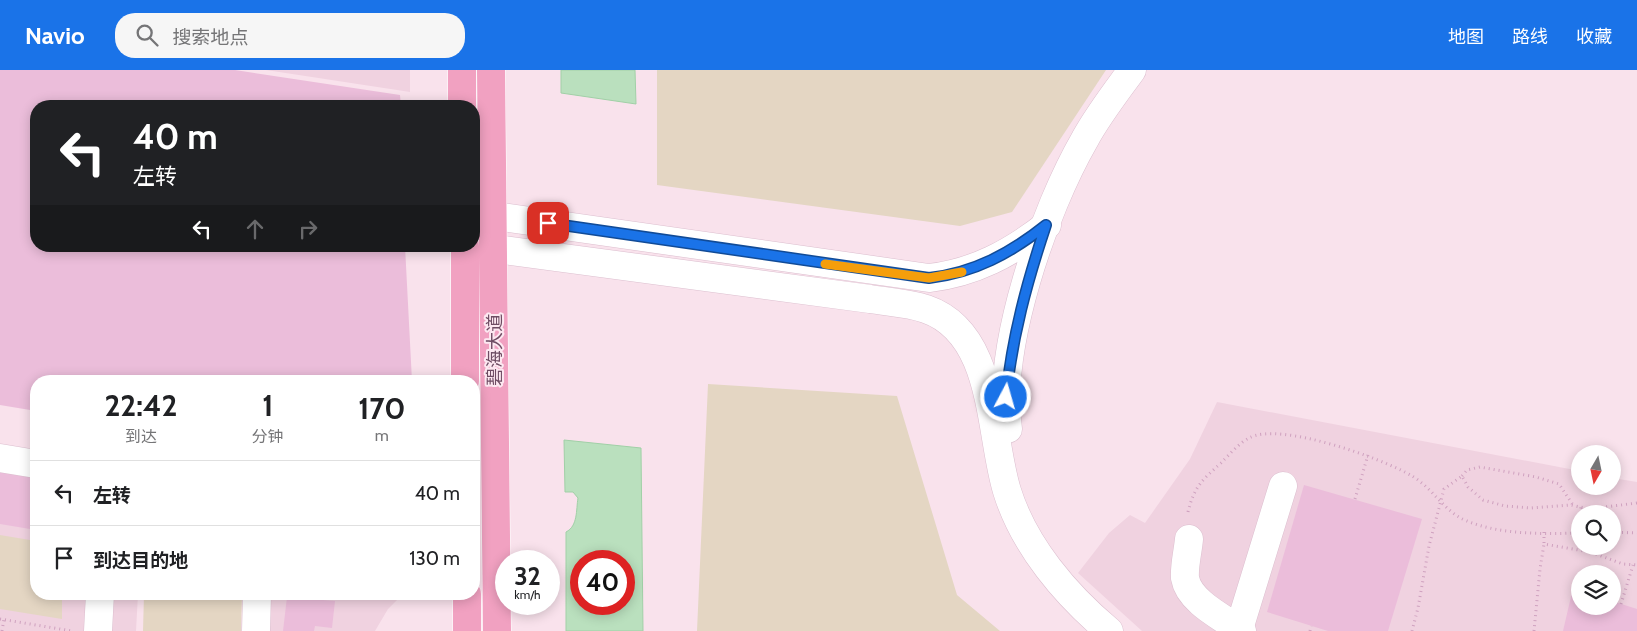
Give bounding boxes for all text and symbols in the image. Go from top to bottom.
search box [115,13,465,58]
text: Navio [25,21,85,50]
icon: search [133,21,161,49]
text: 搜索地点 [173,26,249,49]
text: 地图 [1448,26,1484,48]
text: 路线 [1512,26,1548,48]
text: 收藏 [1576,26,1612,48]
text: 40 m [133,115,218,158]
icon: left [50,120,115,185]
text: 左转 [133,163,177,190]
pin [527,202,569,244]
icon: arrive [534,209,562,237]
icon: left [188,215,216,243]
icon: ahead [241,215,269,243]
icon: right [294,215,322,243]
street label: 碧海大道 [484,314,506,386]
position arrow [979,370,1031,422]
text: 22:42 [104,387,177,424]
text: 1 [262,387,273,424]
text: 170 [358,390,406,427]
text: m [375,426,389,445]
text: 到达 [125,427,157,446]
text: 分钟 [252,427,284,446]
north arrow [1571,445,1621,495]
map controls [1571,445,1621,615]
icon: left [50,479,78,507]
text: 40 m [415,482,460,505]
text: 左转 [93,484,131,507]
button: search [1571,505,1621,555]
icon: arrive [50,544,78,572]
text: 130 m [409,547,460,570]
text: 到达目的地 [93,549,188,572]
speed limit sign: 40 [570,550,635,615]
text: 32 [514,561,541,591]
button: layers [1571,565,1621,615]
text: km/h [514,587,541,602]

